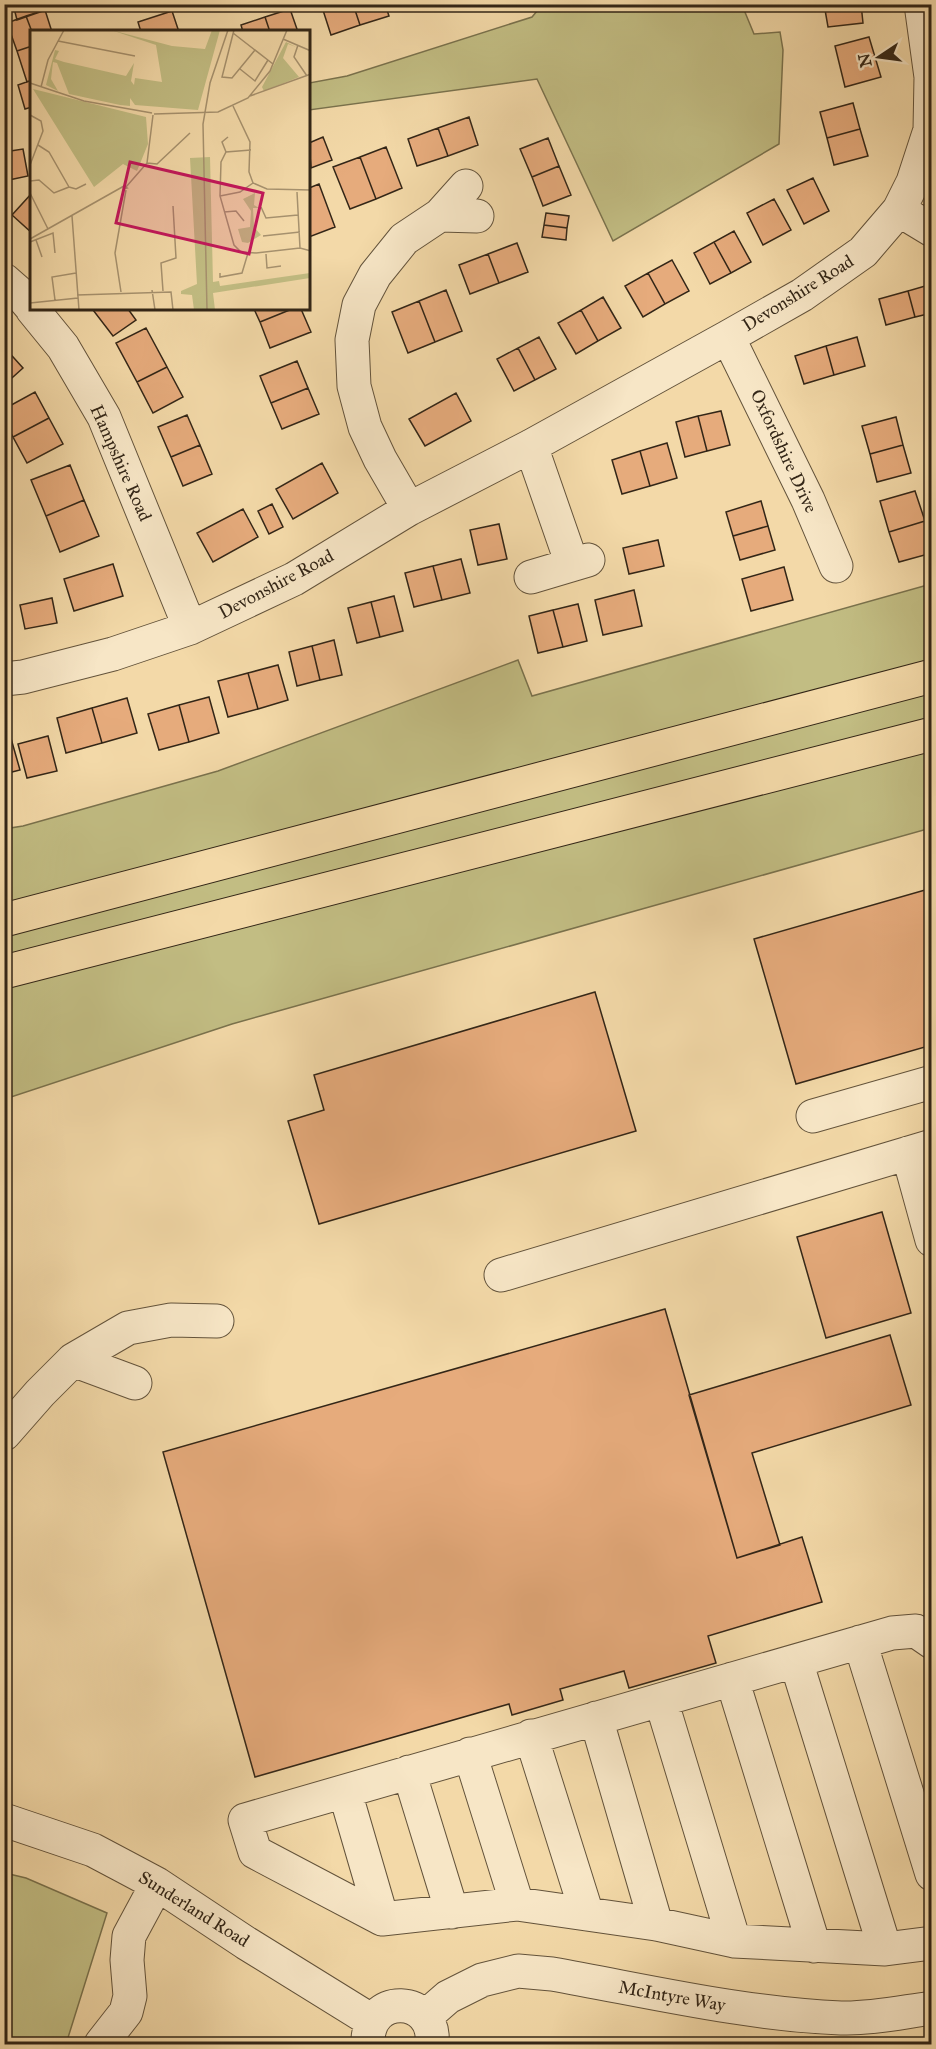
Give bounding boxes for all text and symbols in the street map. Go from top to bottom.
north arrow [849,27,909,87]
inset map [30,30,310,310]
text: N [854,51,876,69]
street label: Devonshire Road [738,250,858,336]
street label: Oxfordshire Drive [746,386,822,516]
street label: Hampshire Road [85,401,157,525]
street label: Devonshire Road [215,544,337,624]
street label: Sunderland Road [135,1866,253,1952]
street label: McIntyre Way [617,1976,728,2016]

